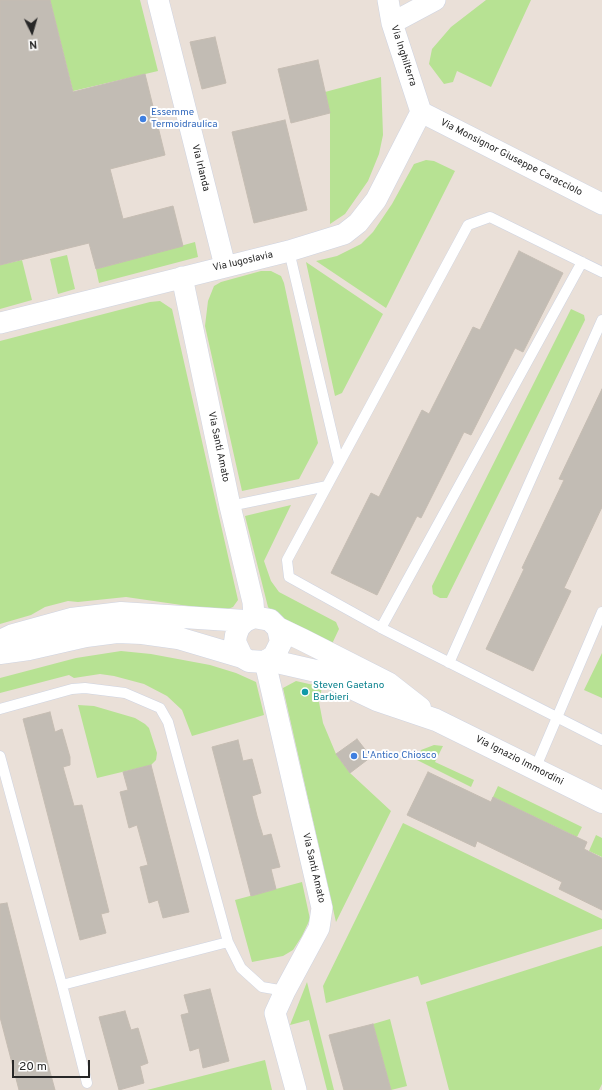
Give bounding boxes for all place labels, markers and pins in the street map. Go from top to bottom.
place label: Essemme Termoidraulica [151,107,218,130]
marker: Essemme Termoidraulica [138,114,148,124]
place label: Steven Gaetano Barbieri [313,680,384,704]
marker: Steven Gaetano Barbieri [300,687,310,697]
place label: L'Antico Chiosco [362,750,436,762]
marker: L'Antico Chiosco [349,751,359,761]

